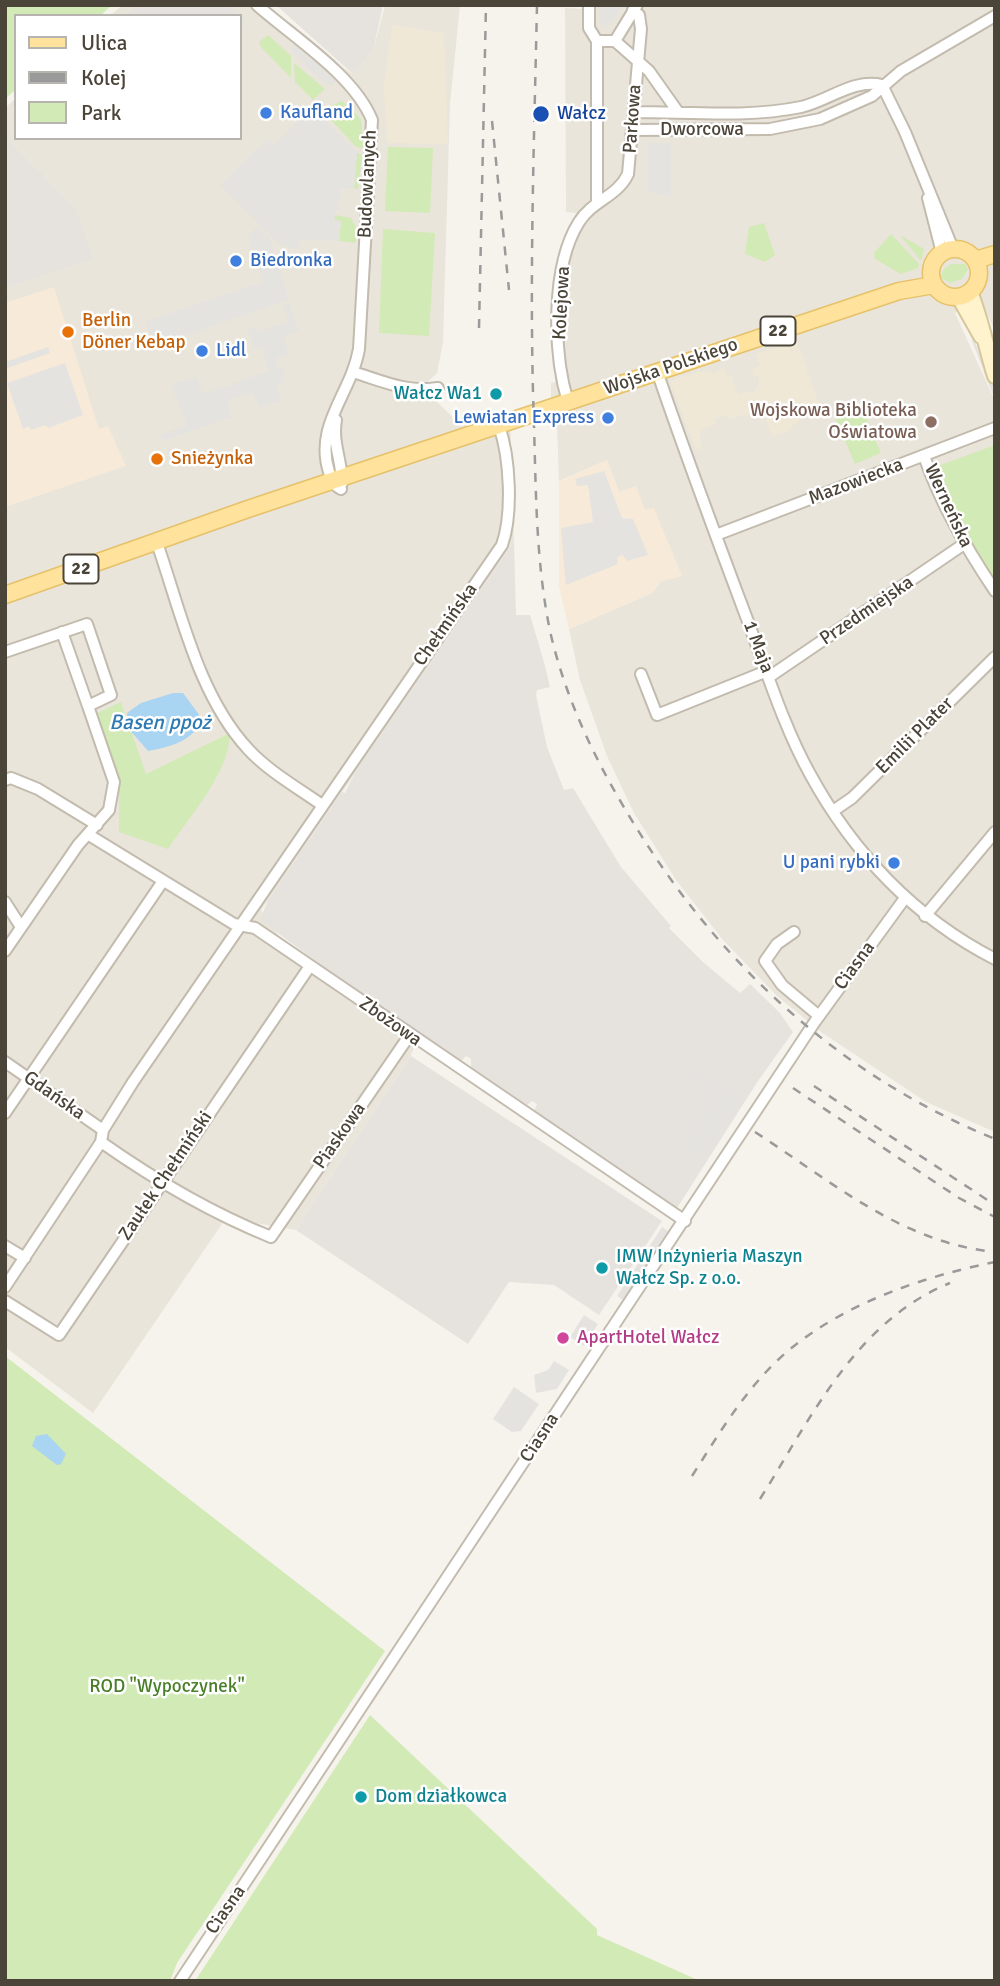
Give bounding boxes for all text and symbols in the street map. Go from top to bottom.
legend [14,14,242,140]
text: Ulica [81,30,127,56]
text: Kolej [81,65,126,91]
street label: Parkowa [619,84,647,154]
text: Park [81,100,121,126]
place label: Kaufland [280,102,353,124]
place label: Wałcz [557,103,606,125]
marker: Wałcz [531,104,551,124]
marker: Kaufland [258,105,274,121]
street label: Dworcowa [660,119,744,141]
street label: Budowlanych [354,129,382,239]
place label: Biedronka [250,250,332,272]
marker: Biedronka [228,253,244,269]
street label: Kolejowa [549,265,575,341]
place label: Berlin Döner Kebap [82,310,185,354]
road number: 22 [760,316,796,346]
marker: Berlin Döner Kebap [60,324,76,340]
street label: Wojska Polskiego [601,333,741,401]
place label: Lidl [216,340,246,362]
marker: Lidl [194,343,210,359]
place label: Wałcz Wa1 [394,383,482,405]
marker: Wałcz Wa1 [488,386,504,402]
place label: Wojskowa Biblioteka Oświatowa [750,400,917,444]
place label: Lewiatan Express [454,407,594,429]
marker: Lewiatan Express [600,410,616,426]
marker: Wojskowa Biblioteka Oświatowa [923,414,939,430]
place label: Snieżynka [171,448,253,470]
marker: Snieżynka [149,451,165,467]
street label: Mazowiecka [805,454,907,510]
street label: Werneńska [919,461,977,551]
road number: 22 [64,554,98,584]
street label: Przedmiejska [816,571,918,651]
street label: Chełmińska [409,579,483,671]
street label: 1 Maja [738,618,778,676]
street label: Emilii Plater [872,693,958,779]
water label: Basen ppoż [109,710,211,736]
place label: U pani rybki [783,852,880,874]
marker: U pani rybki [886,855,902,871]
street label: Ciasna [830,937,880,995]
street label: Zbożowa [354,992,426,1052]
street label: Gdańska [19,1067,89,1125]
street label: Piaskowa [309,1098,371,1174]
street label: Zaułek Chełmiński [114,1107,218,1245]
place label: IMW Inżynieria Maszyn Wałcz Sp. z o.o. [616,1246,803,1290]
marker: IMW Inżynieria Maszyn Wałcz Sp. z o.o. [594,1260,610,1276]
place label: ApartHotel Wałcz [577,1327,719,1349]
marker: ApartHotel Wałcz [555,1330,571,1346]
street label: Ciasna [516,1409,564,1467]
park label: ROD "Wypoczynek" [89,1676,245,1698]
place label: Dom działkowca [375,1786,507,1808]
marker: Dom działkowca [353,1789,369,1805]
street label: Ciasna [201,1881,251,1939]

